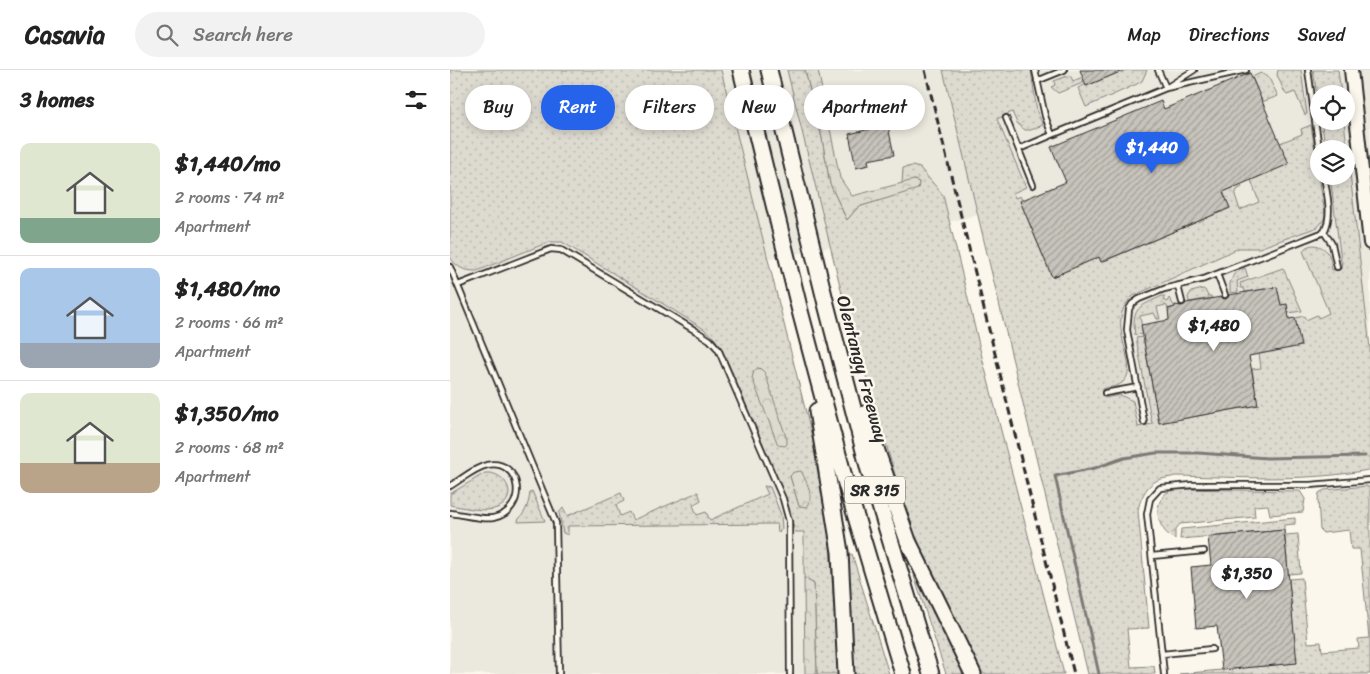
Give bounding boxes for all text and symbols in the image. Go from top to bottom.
search box [135,12,485,57]
text: Casavia [25,14,105,56]
text: Search here [193,18,293,51]
text: Map [1128,19,1161,51]
text: Directions [1189,19,1270,51]
text: Saved [1298,19,1345,51]
icon: search [153,21,181,49]
text: 3 homes [20,81,94,119]
chip: Buy [465,85,531,130]
chip: Rent [541,85,615,130]
chip: Filters [625,85,714,130]
chip: New [724,85,794,130]
chip: Apartment [804,85,925,130]
map controls [1310,85,1355,185]
button: locate [1310,85,1355,130]
icon: filters [402,86,430,114]
pin: $1,440 [1111,132,1193,174]
text: $1,440 [1126,133,1178,162]
button: layers [1310,140,1355,185]
text: $1,440/mo [175,145,281,183]
icon: home [60,163,120,223]
text: 2 rooms · 74 m² [175,183,285,212]
text: Apartment [175,212,251,241]
text: $1,480/mo [175,270,280,308]
icon: home [60,288,120,348]
street label: Olentangy Freeway [827,292,897,447]
text: 2 rooms · 66 m² [175,308,284,337]
pin: $1,480 [1173,310,1255,352]
text: $1,480 [1188,311,1240,340]
text: Apartment [175,337,251,366]
text: $1,350/mo [175,395,279,433]
icon: home [60,413,120,473]
text: 2 rooms · 68 m² [175,433,284,462]
text: Apartment [175,462,251,491]
road number: SR 315 [845,476,905,504]
pin: $1,350 [1206,558,1288,600]
text: $1,350 [1222,559,1272,588]

